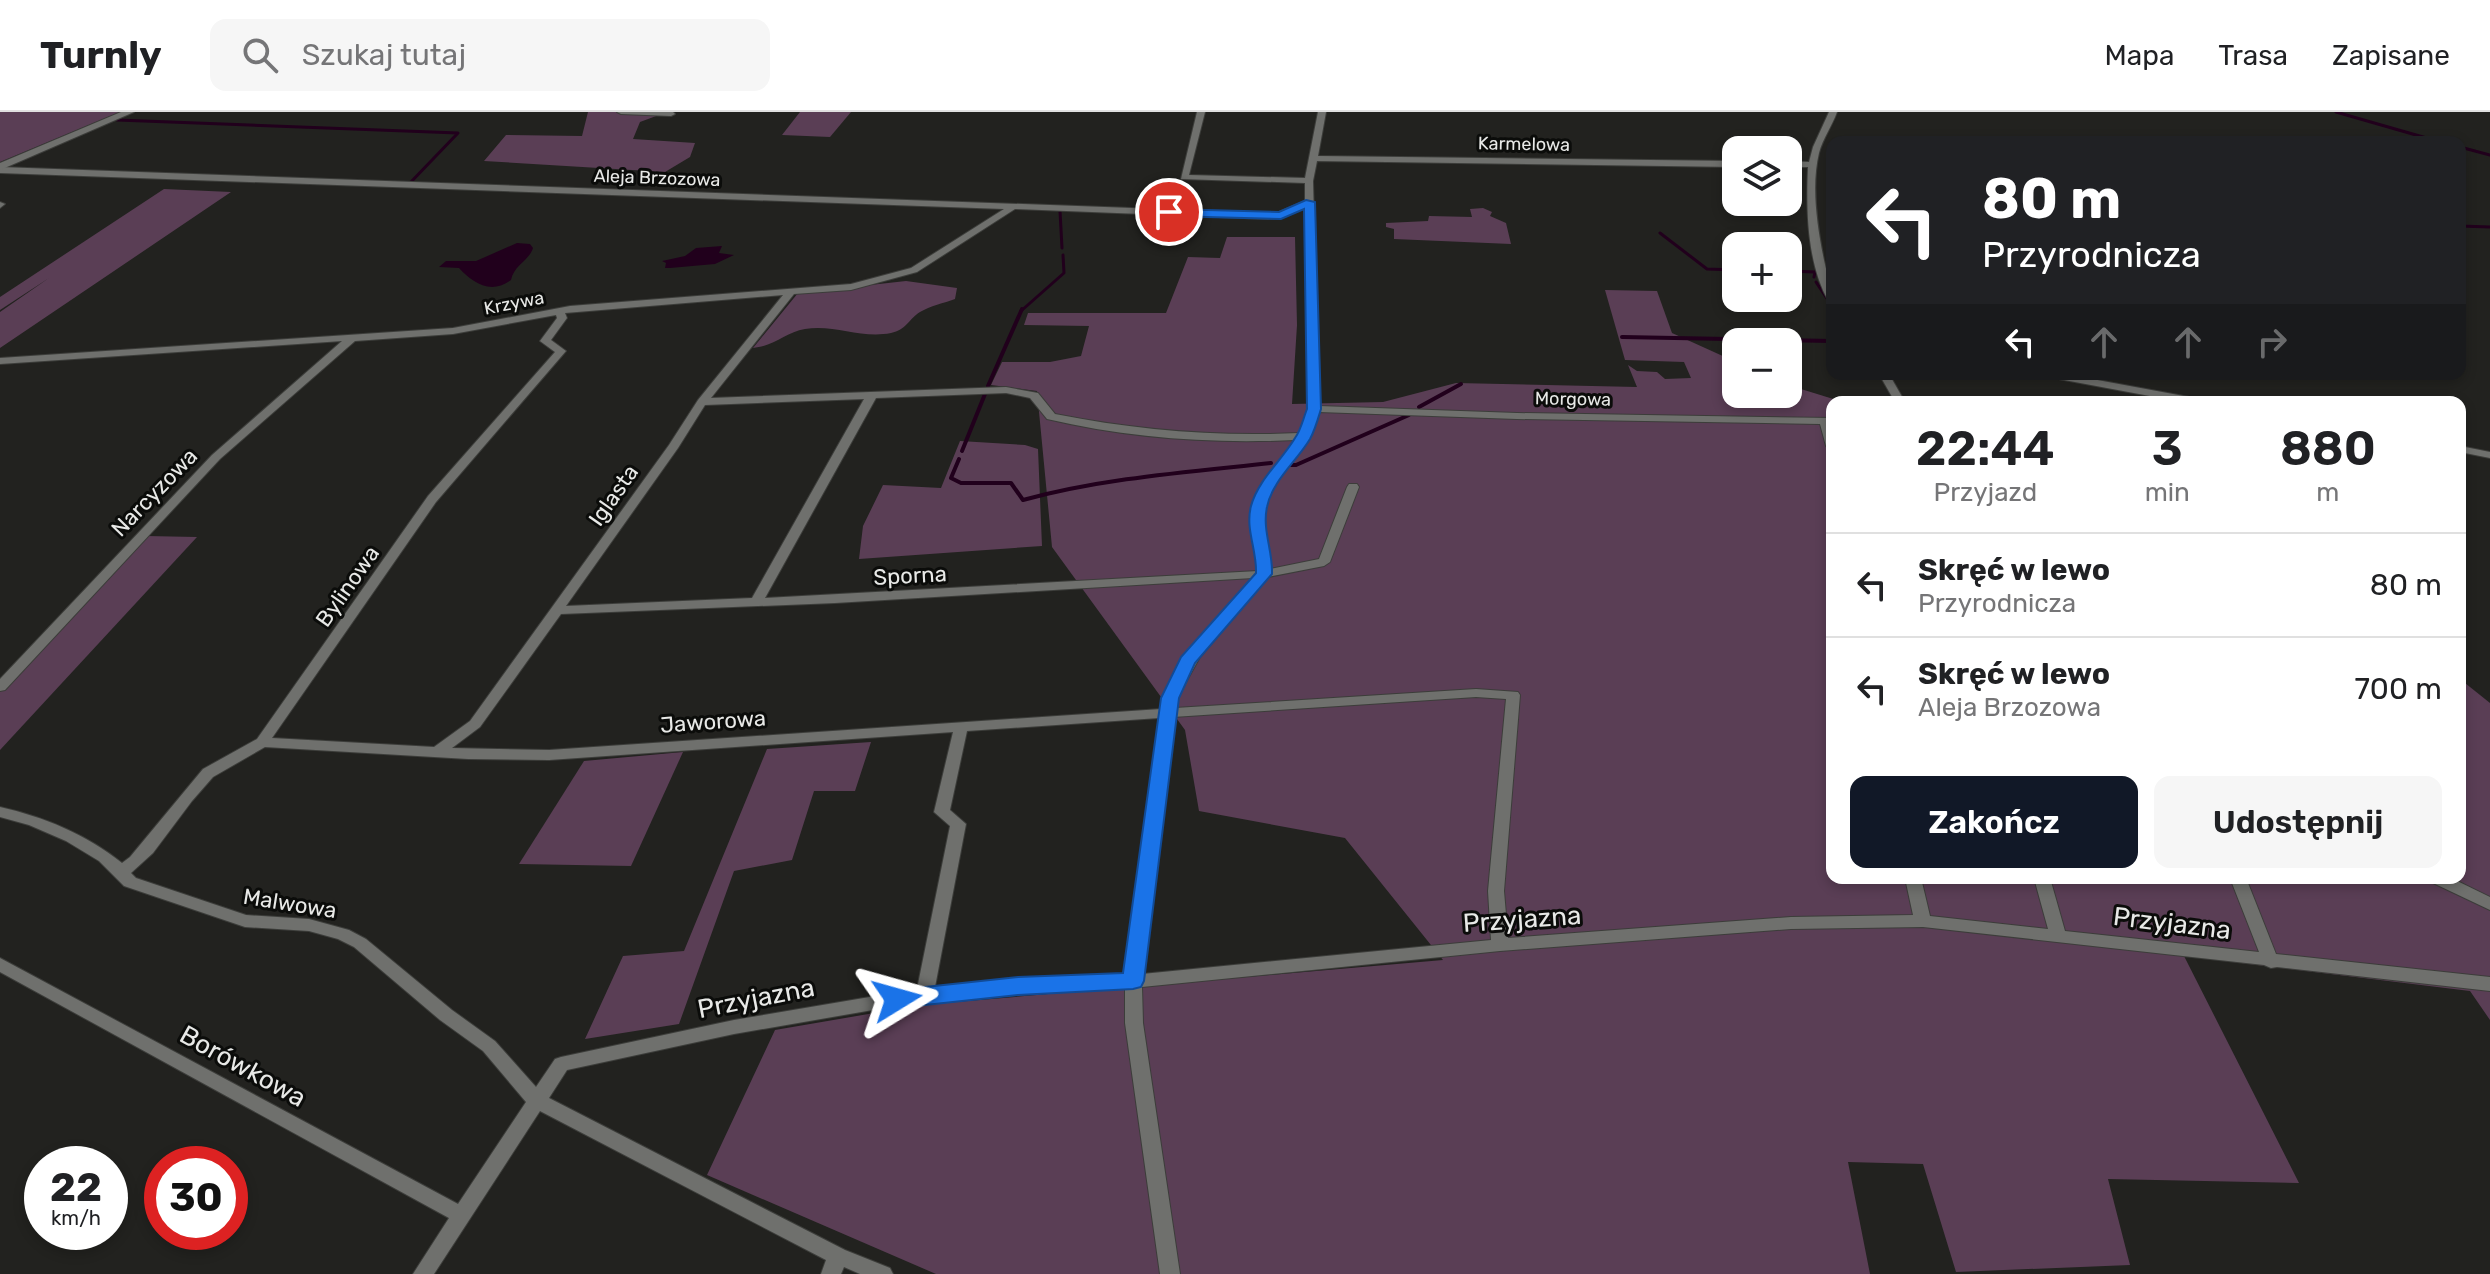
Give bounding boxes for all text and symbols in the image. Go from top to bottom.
search box [210,19,770,91]
text: Turnly [40,32,162,78]
icon: search [238,33,282,77]
text: Szukaj tutaj [302,37,466,73]
text: Mapa [2105,39,2174,72]
text: Trasa [2218,39,2288,72]
text: Zapisane [2332,39,2450,72]
street label: Karmelowa [1478,132,1570,156]
map controls [1722,136,1802,408]
button: layers [1722,136,1802,216]
street label: Aleja Brzozowa [593,165,721,191]
text: 80 m [1982,166,2121,232]
icon: left [1850,168,1954,272]
pin [1135,178,1203,246]
icon: arrive [1147,190,1191,234]
button: + [1722,232,1802,312]
text: Przyrodnicza [1982,233,2201,276]
street label: Krzywa [482,286,546,320]
icon: left [1998,320,2042,364]
icon: ahead [2082,320,2126,364]
icon: ahead [2166,320,2210,364]
icon: right [2250,320,2294,364]
button: − [1722,328,1802,408]
street label: Morgowa [1535,387,1611,411]
text: 22:44 [1916,420,2055,477]
text: 3 [2152,420,2183,477]
text: 880 [2280,420,2376,477]
street label: Narcyzowa [106,443,203,542]
street label: Iglasta [583,459,644,531]
text: Przyjazd [1934,477,2037,508]
text: min [2145,477,2190,508]
text: m [2316,477,2339,508]
street label: Bylinowa [310,541,385,632]
text: Skręć w lewo [1918,552,2110,588]
street label: Sporna [873,560,947,591]
icon: left [1850,563,1894,607]
text: 80 m [2370,567,2442,603]
text: Przyrodnicza [1918,588,2076,619]
text: Skręć w lewo [1918,656,2110,692]
icon: left [1850,667,1894,711]
text: 700 m [2354,671,2442,707]
text: Aleja Brzozowa [1918,692,2101,723]
street label: Jaworowa [659,704,767,739]
button: Zakończ [1850,776,2138,868]
button: Udostępnij [2154,776,2442,868]
street label: Malwowa [241,883,339,924]
street label: Przyjazna [1462,900,1582,939]
street label: Przyjazna [2111,901,2233,946]
position arrow [855,957,939,1041]
street label: Przyjazna [695,972,817,1025]
street label: Borówkowa [174,1019,311,1114]
speed limit sign: 30 [144,1146,248,1250]
text: 22 [50,1164,102,1211]
text: km/h [51,1206,101,1230]

